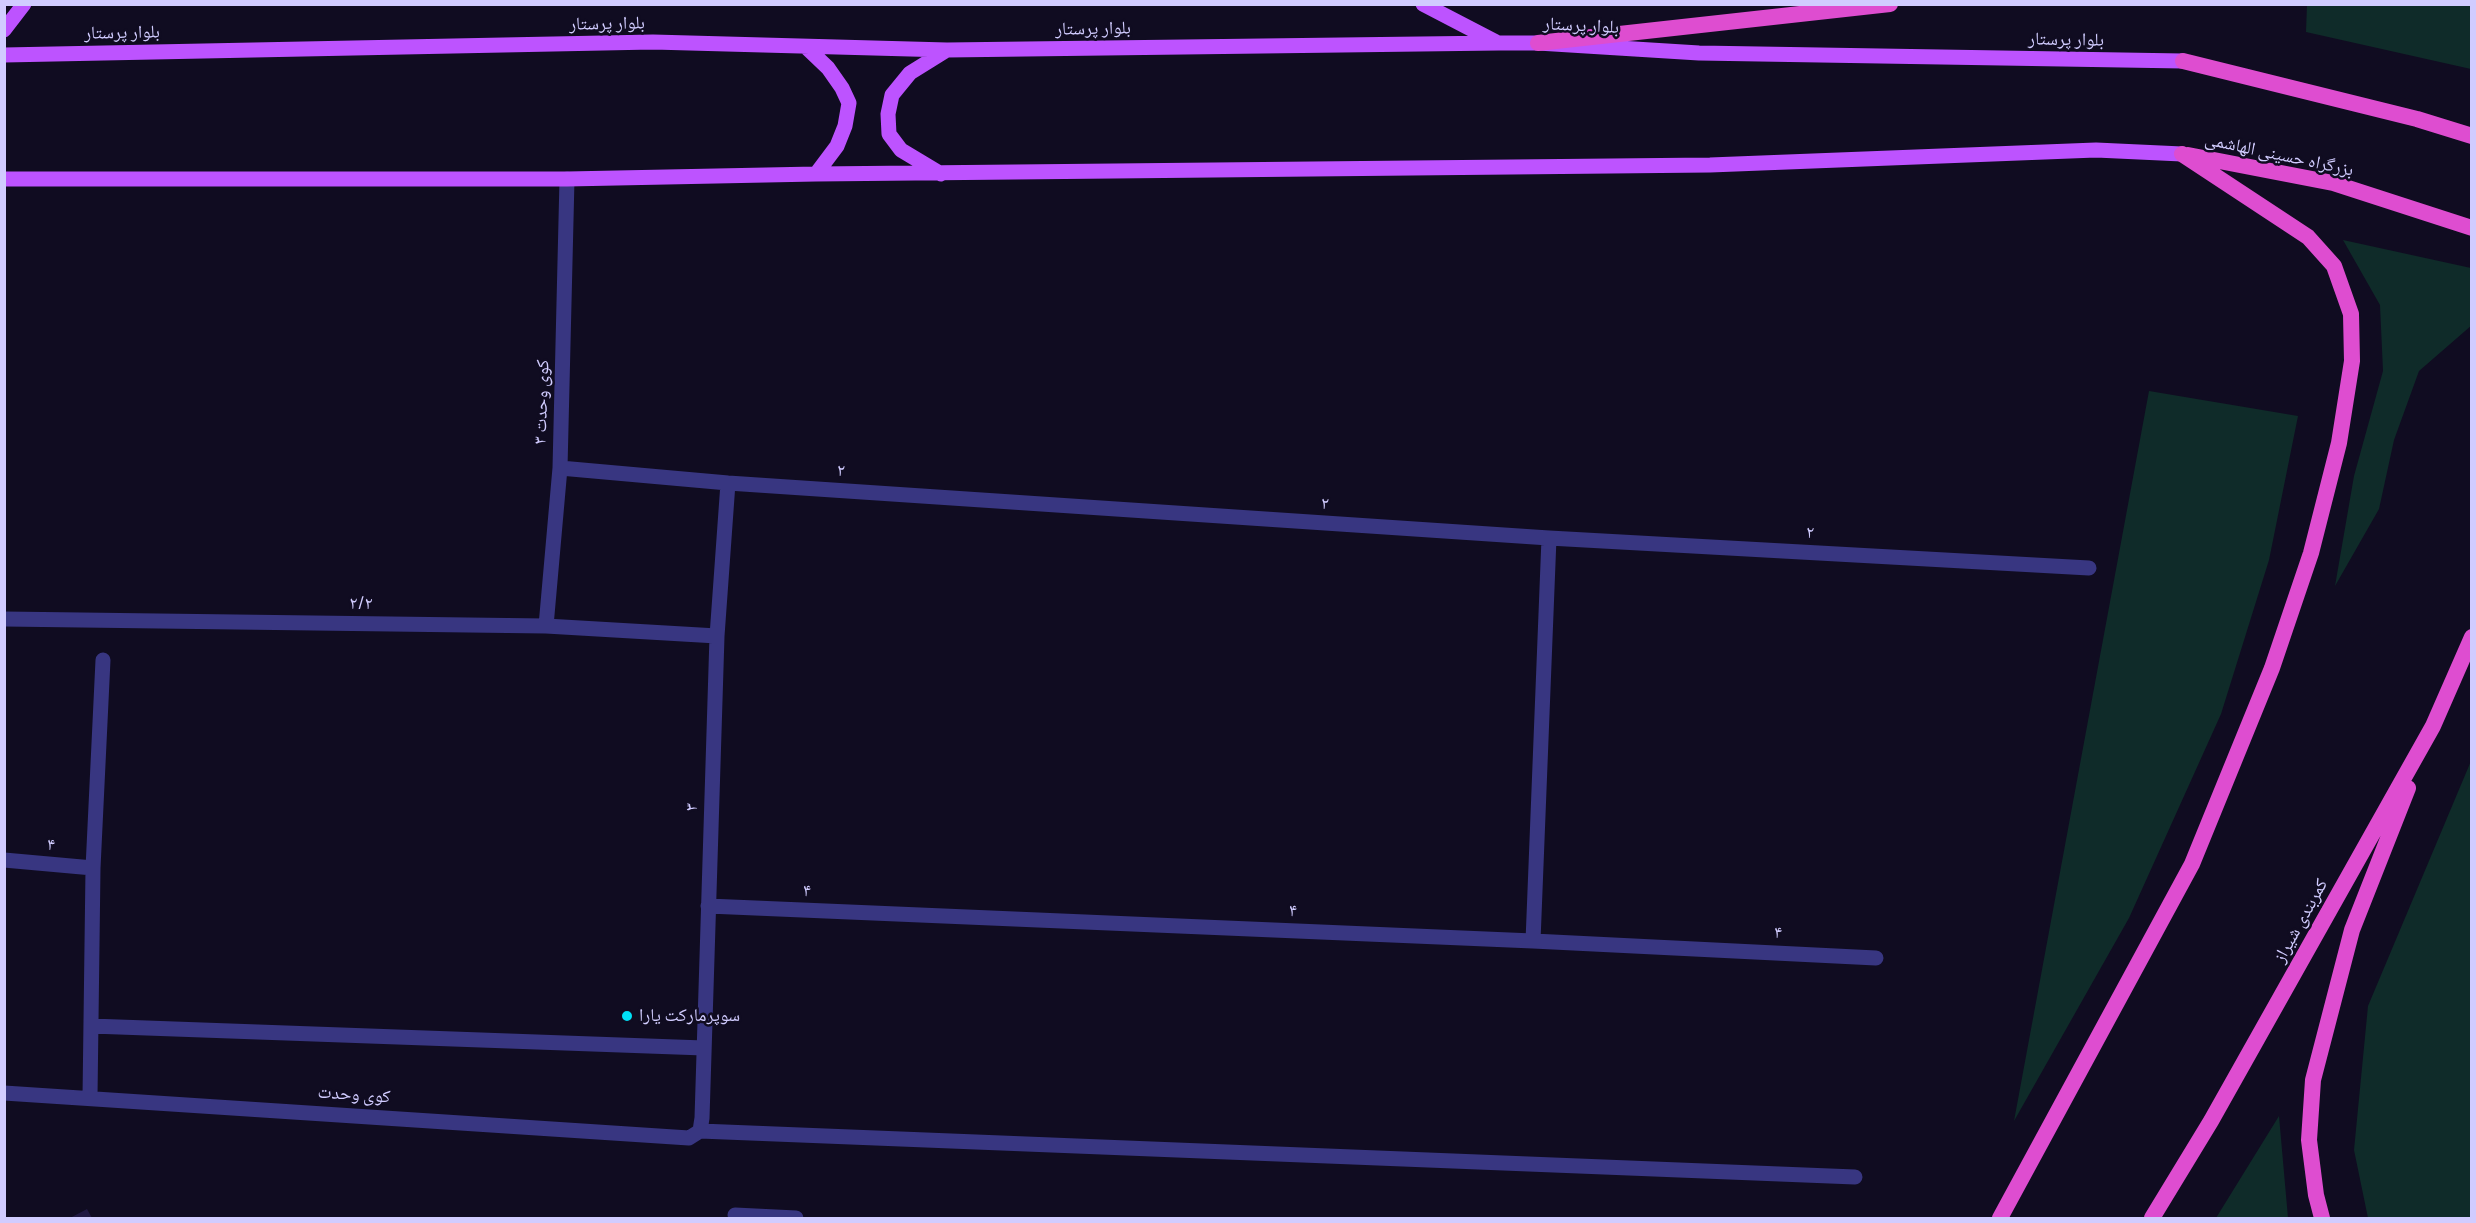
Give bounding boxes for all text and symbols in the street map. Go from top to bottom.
street label: بلوار پرستار [569,13,645,35]
street label: بلوار پرستار [1543,13,1619,39]
street label: بلوار پرستار [1055,18,1131,40]
street label: بلوار پرستار [84,22,160,44]
street label: بلوار پرستار [2028,29,2104,51]
street label: بزرگراه حسینی الهاشمی [2203,129,2355,181]
street label: کوی وحدت ۳ [530,359,554,445]
street label: ۲ [836,460,846,482]
street label: ۲ [1320,493,1330,515]
street label: ۲ [1805,522,1815,544]
street label: ۲/۲ [349,593,373,615]
street label: ۳ [681,803,703,811]
street label: ۴ [46,834,56,856]
street label: کمربندی شیراز [2269,875,2333,967]
street label: ۴ [803,880,811,902]
street label: ۴ [1289,900,1297,922]
street label: ۴ [1773,922,1783,944]
place label: سوپرمارکت یارا [639,1005,740,1027]
marker: سوپرمارکت یارا [620,1009,634,1023]
street label: کوی وحدت [317,1082,391,1108]

